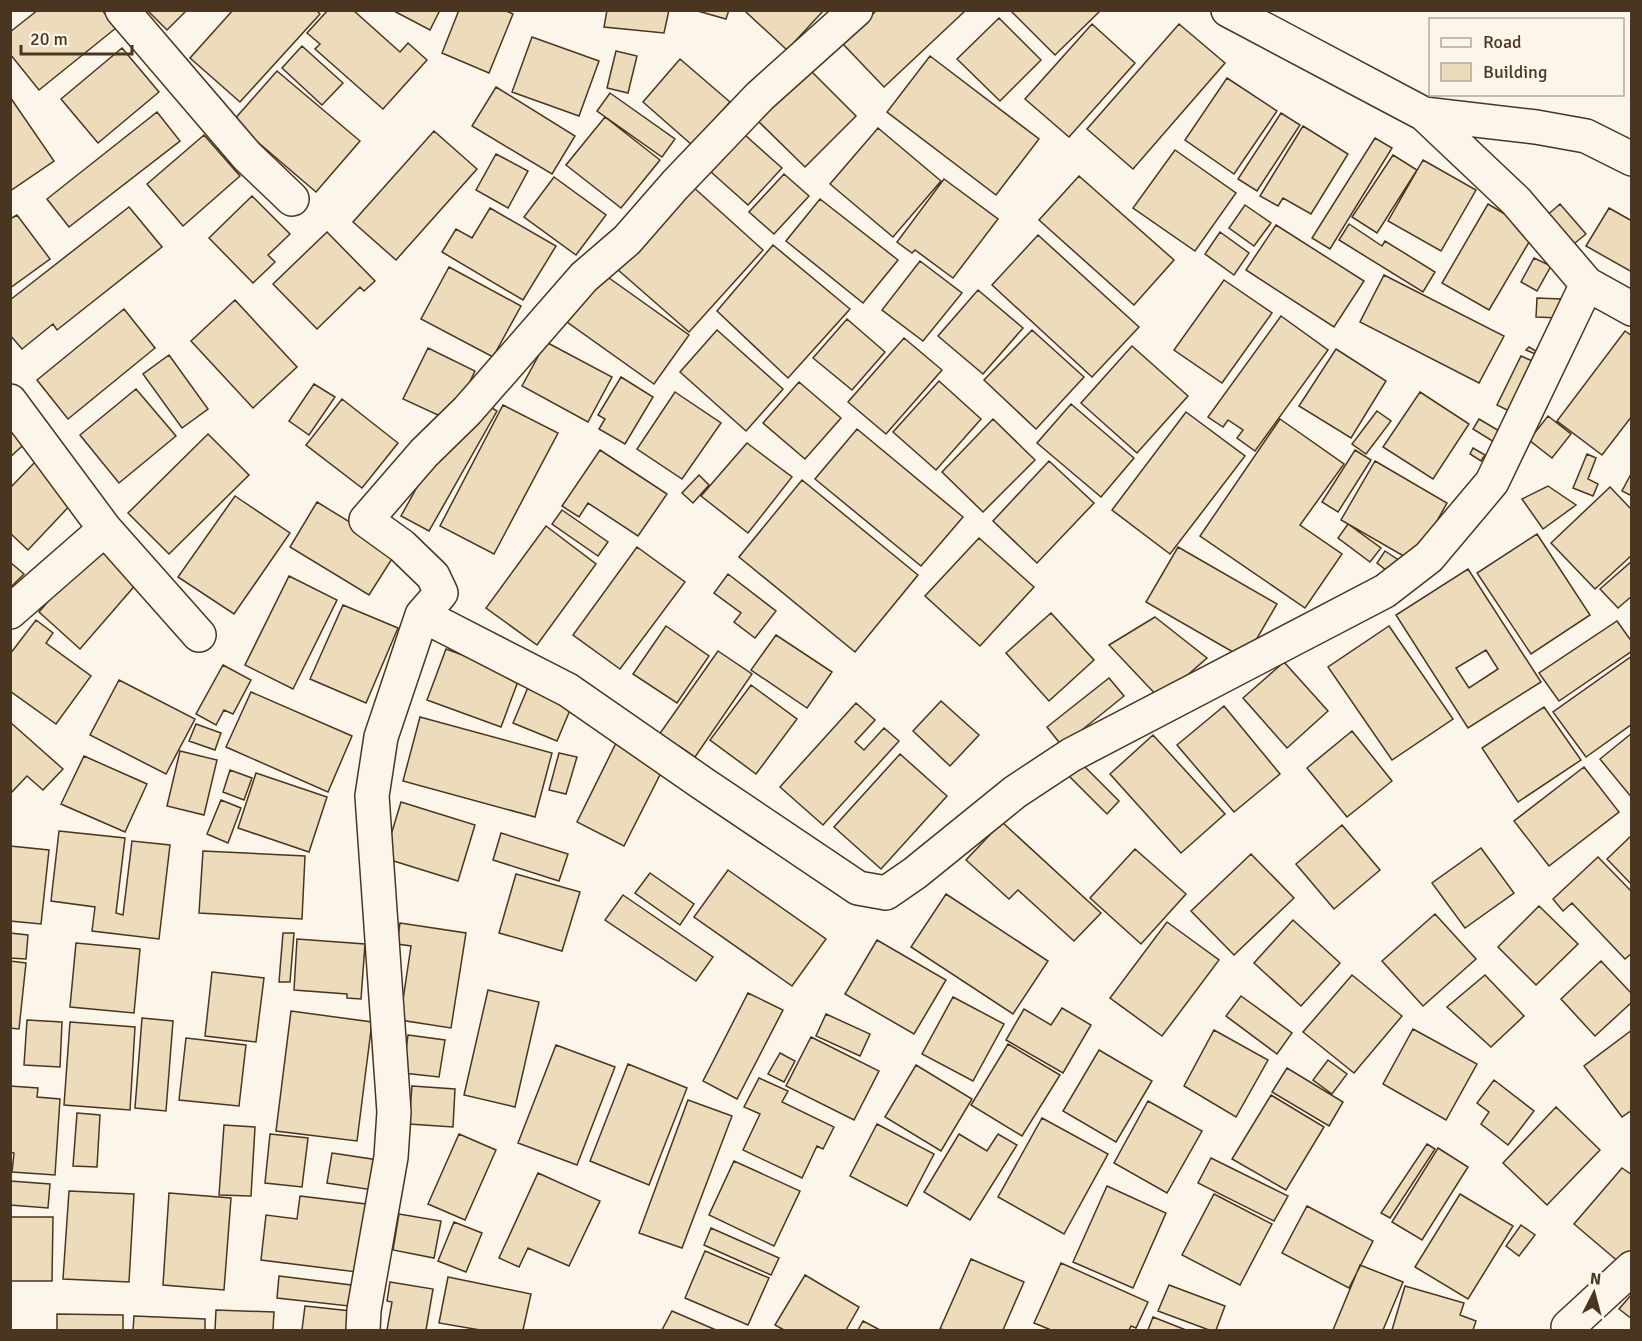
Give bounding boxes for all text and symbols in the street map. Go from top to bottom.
scale bar [21,18,132,56]
legend [1429,18,1624,96]
text: 20 m [30,28,68,50]
text: Road [1483,31,1522,53]
text: Building [1483,61,1547,83]
north arrow [1564,1263,1624,1323]
text: N [1589,1269,1602,1290]

